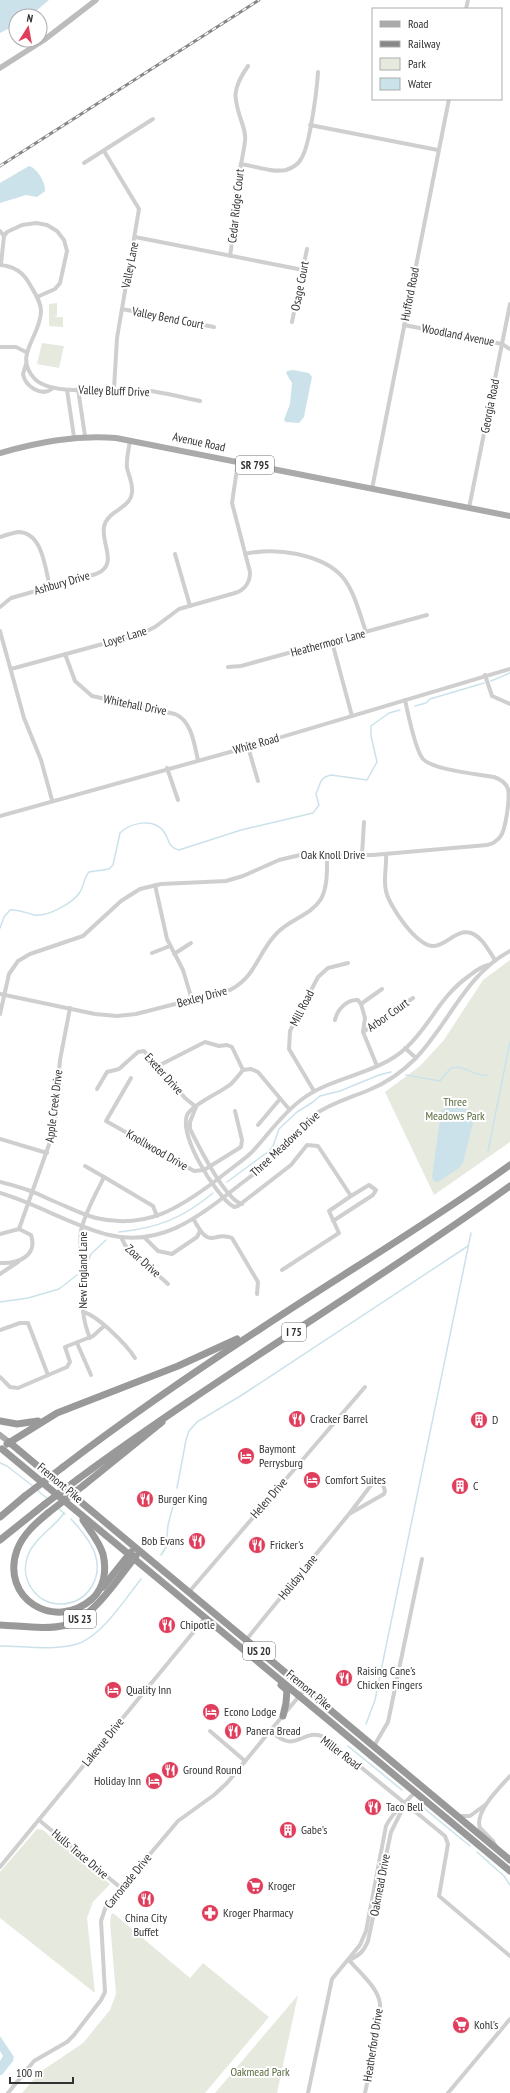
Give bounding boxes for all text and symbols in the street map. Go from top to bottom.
north arrow [8,8,48,48]
legend [372,8,502,100]
text: N [26,11,34,26]
text: Road [408,16,428,31]
text: Railway [408,36,441,51]
text: Park [408,56,426,71]
text: Water [408,76,433,91]
street label: Cedar Ridge Court [224,167,247,244]
street label: Valley Lane [117,240,141,290]
street label: Osage Court [287,259,312,312]
street label: Hufford Road [397,266,422,322]
street label: Valley Bend Court [130,303,206,332]
street label: Woodland Avenue [420,320,496,349]
street label: Georgia Road [477,378,502,434]
street label: Valley Bluff Drive [77,382,150,399]
street label: Avenue Road [171,429,227,454]
road number: SR 795 [236,456,274,474]
street label: Ashbury Drive [32,567,91,598]
street label: Loyer Lane [101,623,148,650]
street label: Heathermoor Lane [289,625,367,660]
street label: Whitehall Drive [102,691,168,718]
street label: White Road [231,730,281,757]
street label: Oak Knoll Drive [301,847,365,862]
street label: Bexley Drive [175,983,229,1010]
street label: Mill Road [286,987,317,1028]
street label: Arbor Court [364,994,412,1034]
street label: Exeter Drive [142,1050,187,1098]
street label: Apple Creek Drive [42,1068,65,1143]
park label: Three Meadows Park [425,1094,485,1123]
street label: Three Meadows Drive [247,1108,323,1180]
street label: Knollwood Drive [124,1126,191,1173]
street label: New England Lane [75,1232,90,1308]
street label: Zoar Drive [123,1241,164,1280]
road number: I 75 [282,1323,306,1341]
restaurant icon: Cracker Barrel [287,1409,307,1429]
building icon: D [469,1410,489,1430]
place label: Cracker Barrel [310,1411,368,1426]
place label: D [492,1412,498,1427]
place label: Baymont Perrysburg [259,1441,303,1470]
hotel icon: Baymont Perrysburg [236,1446,256,1466]
street label: Fremont Pike [35,1459,86,1506]
hotel icon: Comfort Suites [302,1470,322,1490]
place label: Comfort Suites [325,1472,386,1487]
street label: Helen Drive [247,1474,290,1521]
building icon: C [450,1476,470,1496]
place label: C [473,1478,479,1493]
restaurant icon: Burger King [135,1489,155,1509]
place label: Burger King [158,1491,207,1506]
restaurant icon: Bob Evans [187,1531,207,1551]
place label: Bob Evans [141,1533,184,1548]
restaurant icon: Fricker's [247,1535,267,1555]
place label: Fricker's [270,1537,304,1552]
street label: Holiday Lane [275,1551,320,1602]
road number: US 23 [64,1610,96,1628]
restaurant icon: Chipotle [157,1615,177,1635]
place label: Chipotle [180,1617,215,1632]
road number: US 20 [243,1642,275,1660]
place label: Raising Cane's Chicken Fingers [357,1663,422,1692]
street label: Fremont Pike [284,1666,335,1713]
restaurant icon: Raising Cane's Chicken Fingers [334,1668,354,1688]
hotel icon: Quality Inn [103,1680,123,1700]
place label: Quality Inn [126,1682,171,1697]
hotel icon: Econo Lodge [201,1702,221,1722]
place label: Econo Lodge [224,1704,276,1719]
street label: Lakevue Drive [79,1714,127,1769]
restaurant icon: Panera Bread [223,1721,243,1741]
place label: Panera Bread [246,1723,301,1738]
street label: Miller Road [318,1732,365,1773]
restaurant icon: Ground Round [160,1760,180,1780]
place label: Ground Round [183,1762,242,1777]
hotel icon: Holiday Inn [144,1771,164,1791]
place label: Holiday Inn [94,1773,141,1788]
restaurant icon: Taco Bell [363,1797,383,1817]
place label: Taco Bell [386,1799,423,1814]
building icon: Gabe's [278,1820,298,1840]
place label: Gabe's [301,1822,327,1837]
street label: Hulls Trace Drive [49,1826,112,1882]
street label: Carronade Drive [101,1850,154,1911]
street label: Oakmead Drive [366,1852,393,1917]
supermarket icon: Kroger [245,1876,265,1896]
place label: Kroger [268,1878,296,1893]
restaurant icon: China City Buffet [136,1889,156,1909]
pharmacy icon: Kroger Pharmacy [200,1903,220,1923]
place label: Kroger Pharmacy [223,1905,294,1920]
place label: China City Buffet [125,1910,167,1939]
street label: Heatherford Drive [359,2007,386,2083]
supermarket icon: Kohl's [451,2015,471,2035]
place label: Kohl's [474,2017,498,2032]
scale bar [10,2059,73,2085]
park label: Oakmead Park [230,2064,290,2079]
text: 100 m [16,2065,43,2080]

